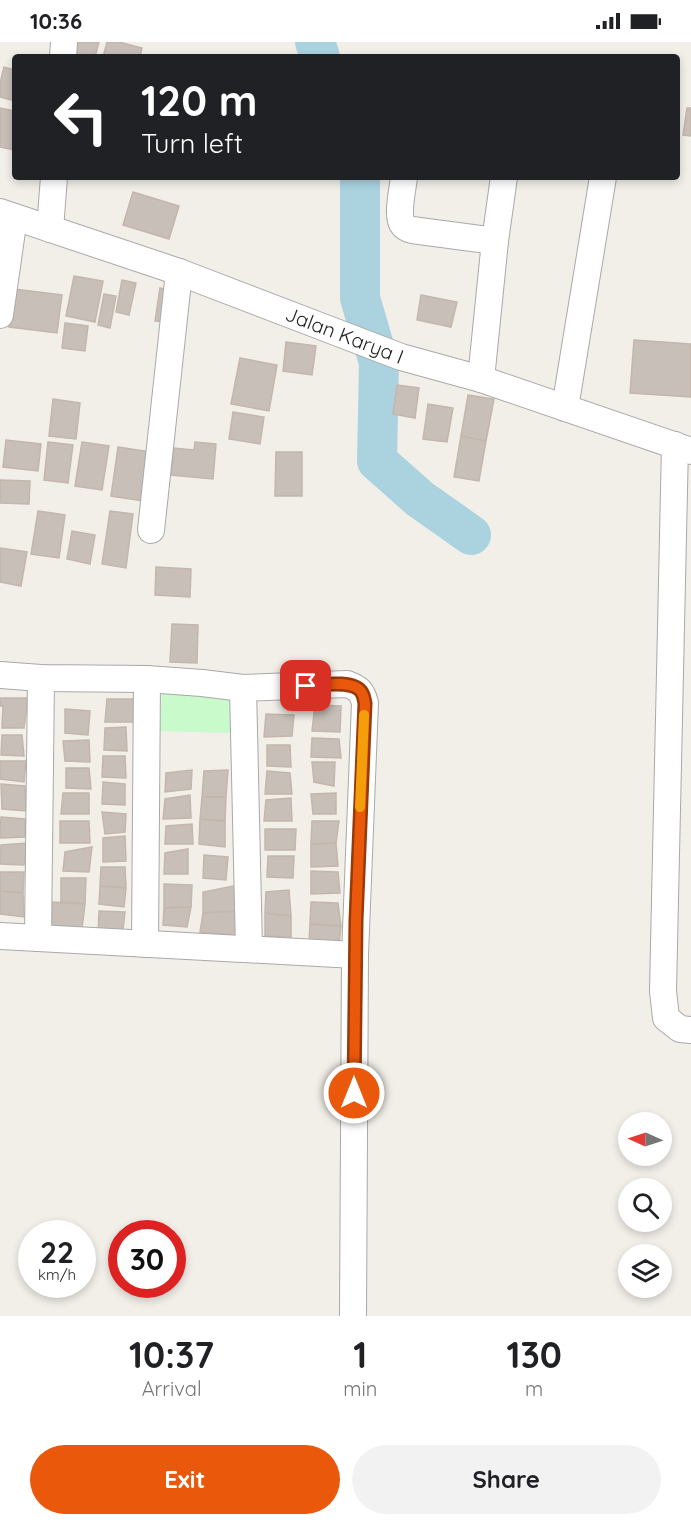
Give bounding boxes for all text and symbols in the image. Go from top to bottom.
text: 10:36 [30,7,82,35]
text: 120 m [141,74,258,127]
icon: left [42,78,120,156]
text: Turn left [141,126,243,160]
street label: Jalan Karya I [282,301,407,369]
pin [280,660,331,711]
icon: arrive [289,669,322,702]
position arrow [322,1061,386,1125]
north arrow [618,1112,672,1166]
map controls [618,1112,672,1298]
button: search [618,1178,672,1232]
speed limit sign: 30 [108,1220,186,1298]
text: 22 [40,1233,74,1271]
button: layers [618,1244,672,1298]
text: km/h [38,1265,76,1284]
text: 10:37 [129,1332,214,1377]
text: 1 [353,1332,367,1377]
text: 130 [506,1332,562,1377]
text: Arrival [142,1376,202,1401]
text: min [343,1376,377,1401]
text: m [525,1376,543,1401]
button: Exit [30,1445,340,1514]
button: Share [352,1445,661,1514]

